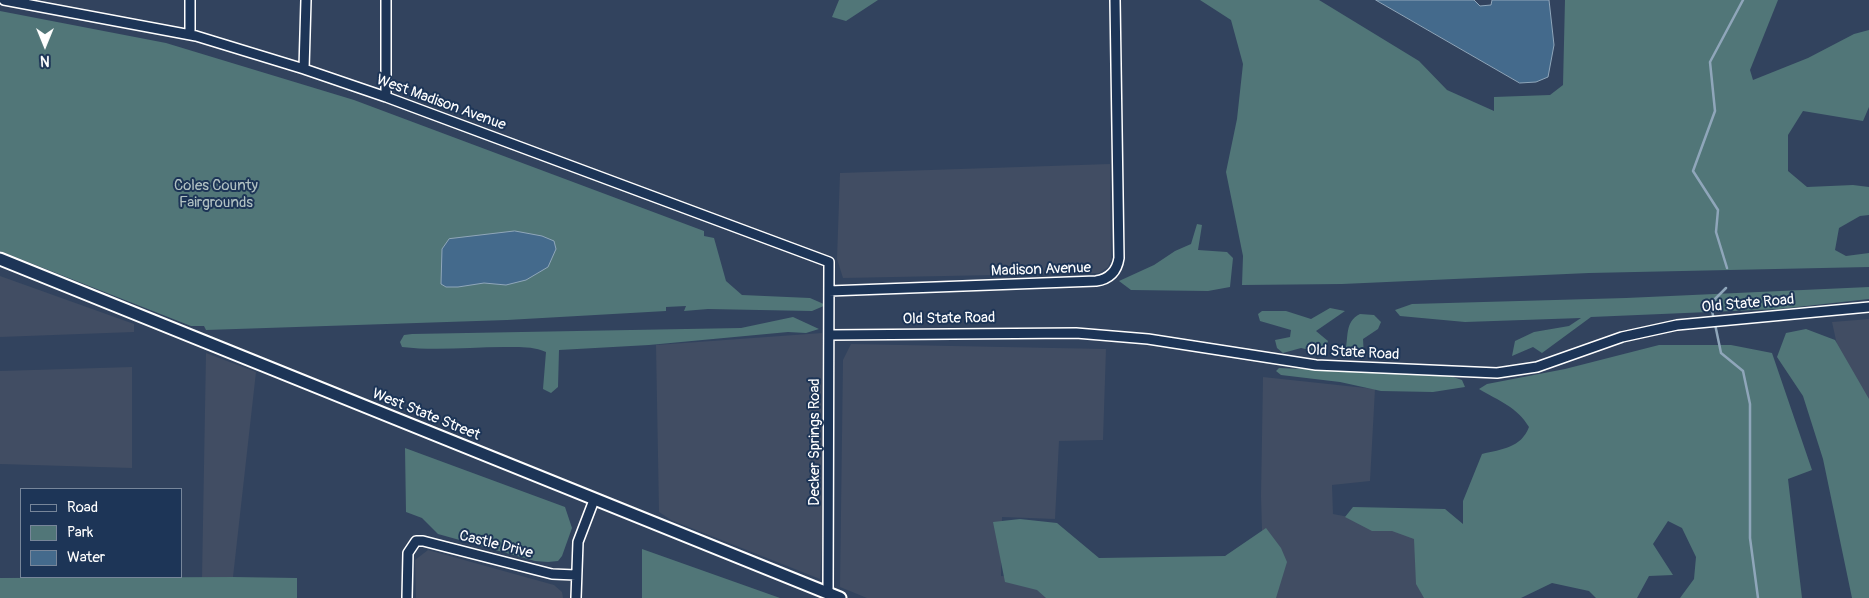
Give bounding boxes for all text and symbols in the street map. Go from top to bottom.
north arrow [20,20,70,70]
text: N [40,52,50,69]
street label: West Madison Avenue [374,71,508,135]
park label: Coles County Fairgrounds [174,177,258,212]
street label: Madison Avenue [991,259,1091,281]
street label: Old State Road [1701,291,1795,317]
street label: Old State Road [902,309,996,329]
street label: Old State Road [1306,342,1400,364]
street label: Decker Springs Road [806,378,824,506]
street label: West State Street [369,385,483,445]
legend [20,488,182,578]
text: Road [67,498,98,517]
text: Park [67,523,93,542]
street label: Castle Drive [457,527,535,563]
text: Water [67,548,105,567]

